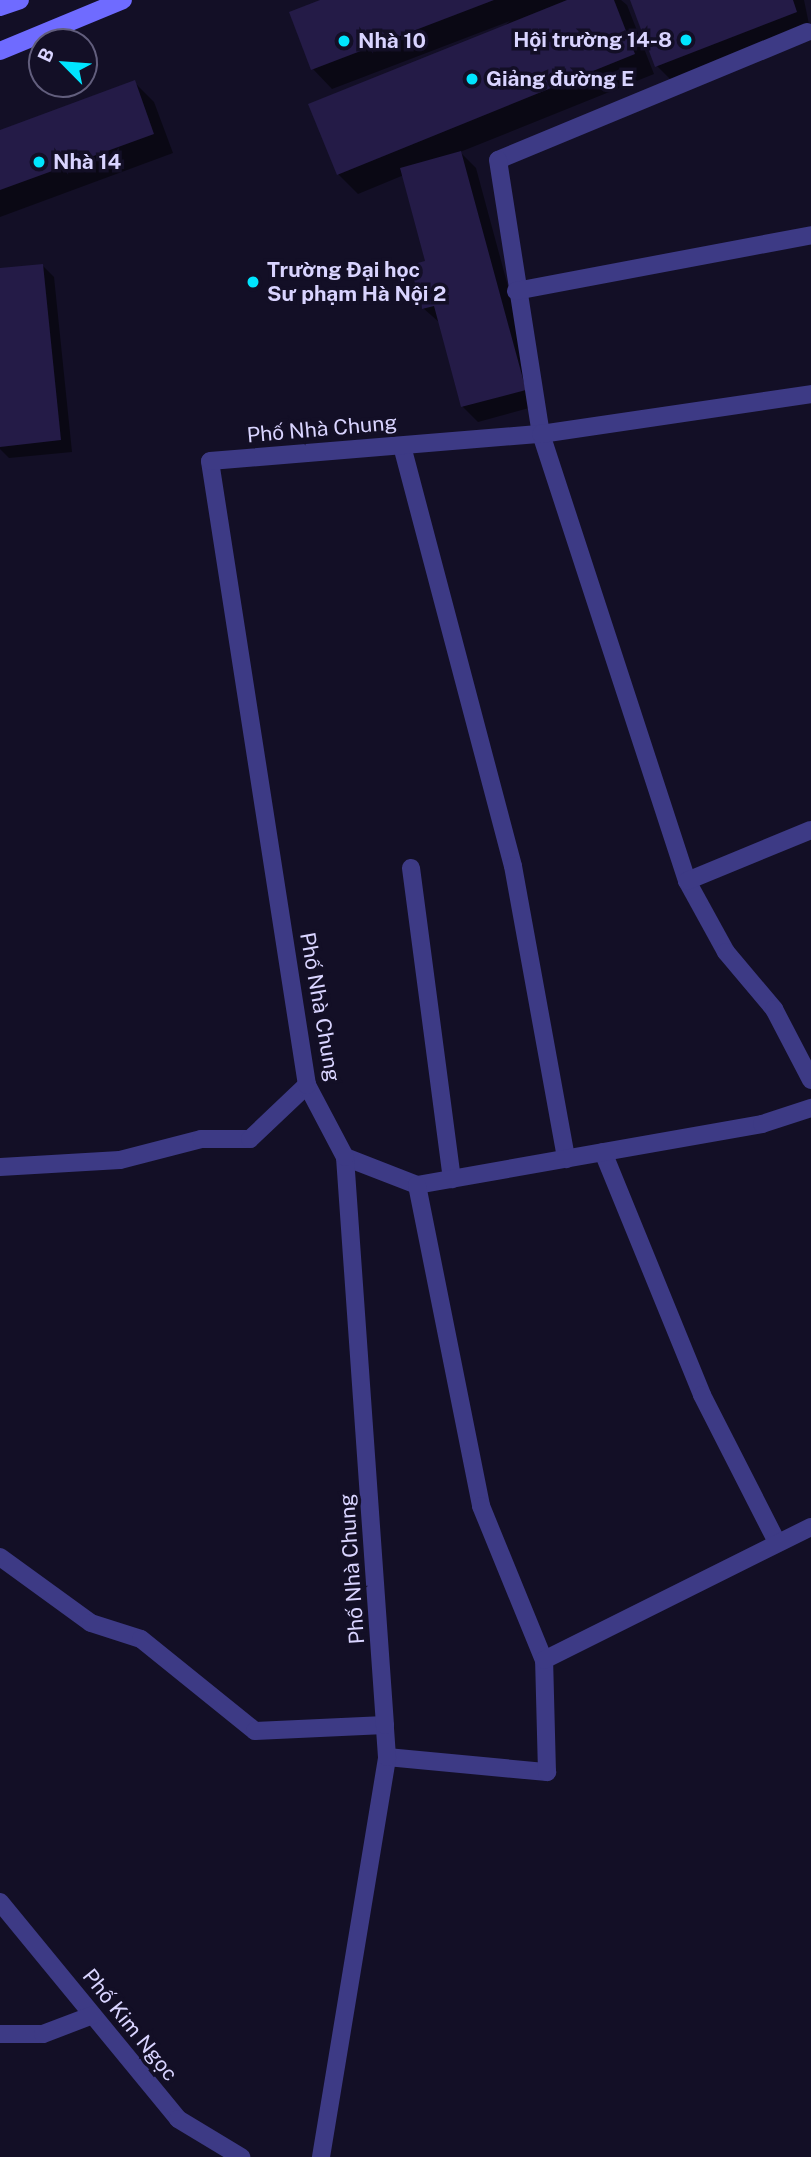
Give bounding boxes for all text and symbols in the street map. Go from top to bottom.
place label: Hội trường 14-8 [513,27,672,53]
north arrow [28,28,98,98]
place label: Nhà 10 [358,28,426,54]
marker: Hội trường 14-8 [678,32,694,48]
marker: Nhà 10 [336,33,352,49]
text: B [33,44,58,66]
place label: Giảng đường E [486,66,634,92]
marker: Giảng đường E [464,71,480,87]
place label: Nhà 14 [53,149,121,175]
marker: Nhà 14 [31,154,47,170]
place label: Trường Đại học Sư phạm Hà Nội 2 [267,257,446,307]
marker: Trường Đại học Sư phạm Hà Nội 2 [245,274,261,290]
street label: Phố Nhà Chung [246,410,398,448]
street label: Phố Nhà Chung [294,930,346,1084]
street label: Phố Nhà Chung [334,1493,370,1645]
street label: Phố Kim Ngọc [77,1964,183,2086]

